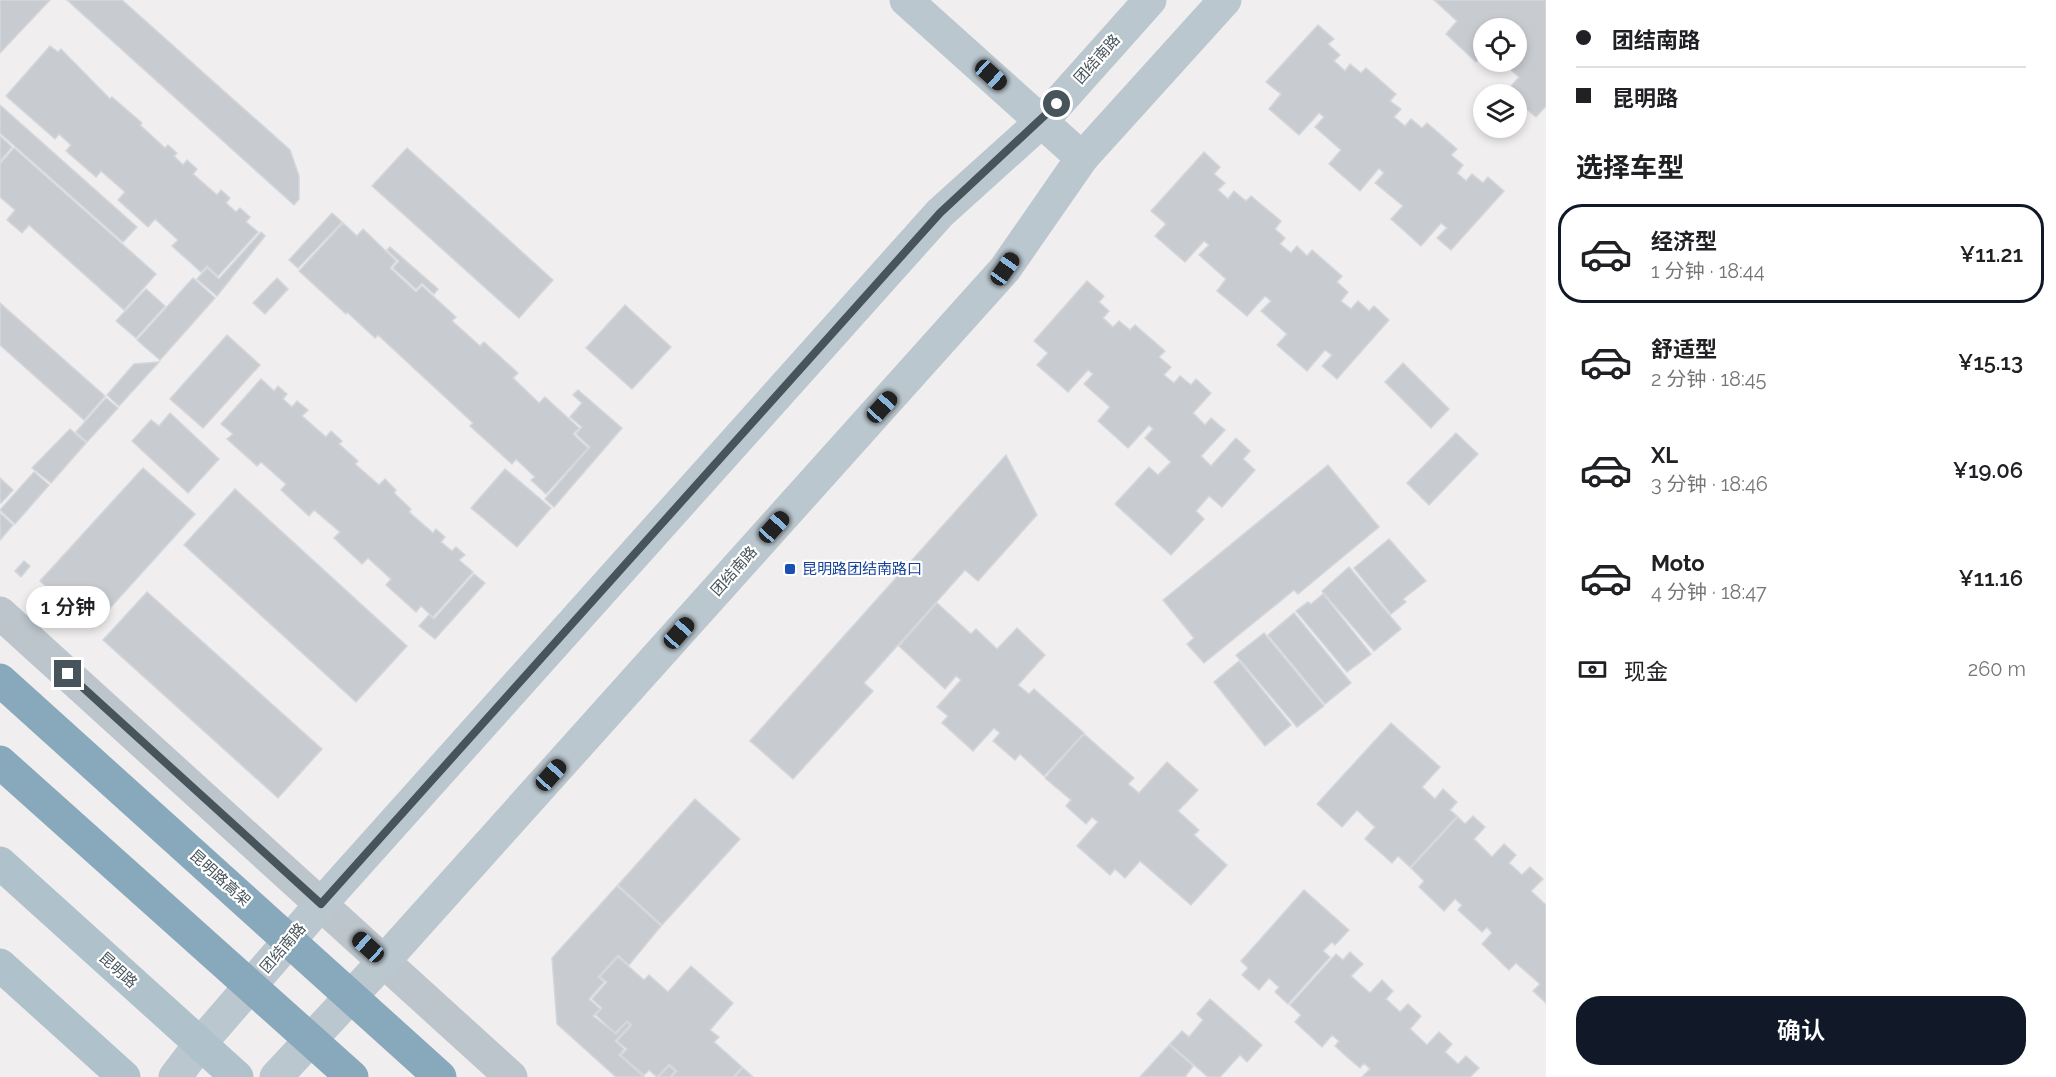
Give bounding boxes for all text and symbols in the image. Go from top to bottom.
map controls [1473,18,1527,138]
button: locate [1473,18,1527,72]
text: 团结南路 [1612,27,1700,53]
street label: 团结南路 [1070,31,1124,87]
car [972,56,1010,94]
button: layers [1473,84,1527,138]
text: 昆明路 [1612,85,1678,111]
route start [1043,90,1070,117]
text: 选择车型 [1576,152,1684,183]
icon: car [1579,227,1633,281]
text: 经济型 [1651,228,1717,254]
text: ¥11.21 [1960,241,2023,267]
car [987,249,1023,289]
text: 1 分钟 · 18:44 [1651,259,1765,283]
icon: car [1579,335,1633,389]
text: 舒适型 [1651,336,1717,362]
text: ¥15.13 [1958,349,2023,375]
text: 2 分钟 · 18:45 [1651,367,1767,391]
car [863,388,901,426]
text: XL [1651,442,1678,468]
icon: car [1579,443,1633,497]
text: ¥19.06 [1953,457,2023,483]
text: 3 分钟 · 18:46 [1651,472,1768,496]
car [755,508,793,546]
street label: 团结南路 [707,543,761,599]
text: Moto [1651,550,1705,576]
icon: car [1579,551,1633,605]
place label: 昆明路团结南路口 [802,560,922,578]
marker: 昆明路团结南路口 [783,562,797,576]
text: ¥11.16 [1958,565,2023,591]
text: 4 分钟 · 18:47 [1651,580,1767,604]
callout: 1 分钟 [26,587,110,629]
text: 1 分钟 [41,595,95,619]
car [660,614,698,652]
icon: cash [1576,653,1609,686]
text: 260 m [1968,657,2026,681]
text: 现金 [1624,658,1668,684]
route end [54,660,81,687]
car [532,756,570,794]
street label: 昆明路高架 [186,846,254,910]
street label: 团结南路 [257,919,309,977]
car [349,928,387,966]
street label: 昆明路 [95,948,141,992]
button: 确认 [1576,996,2026,1065]

